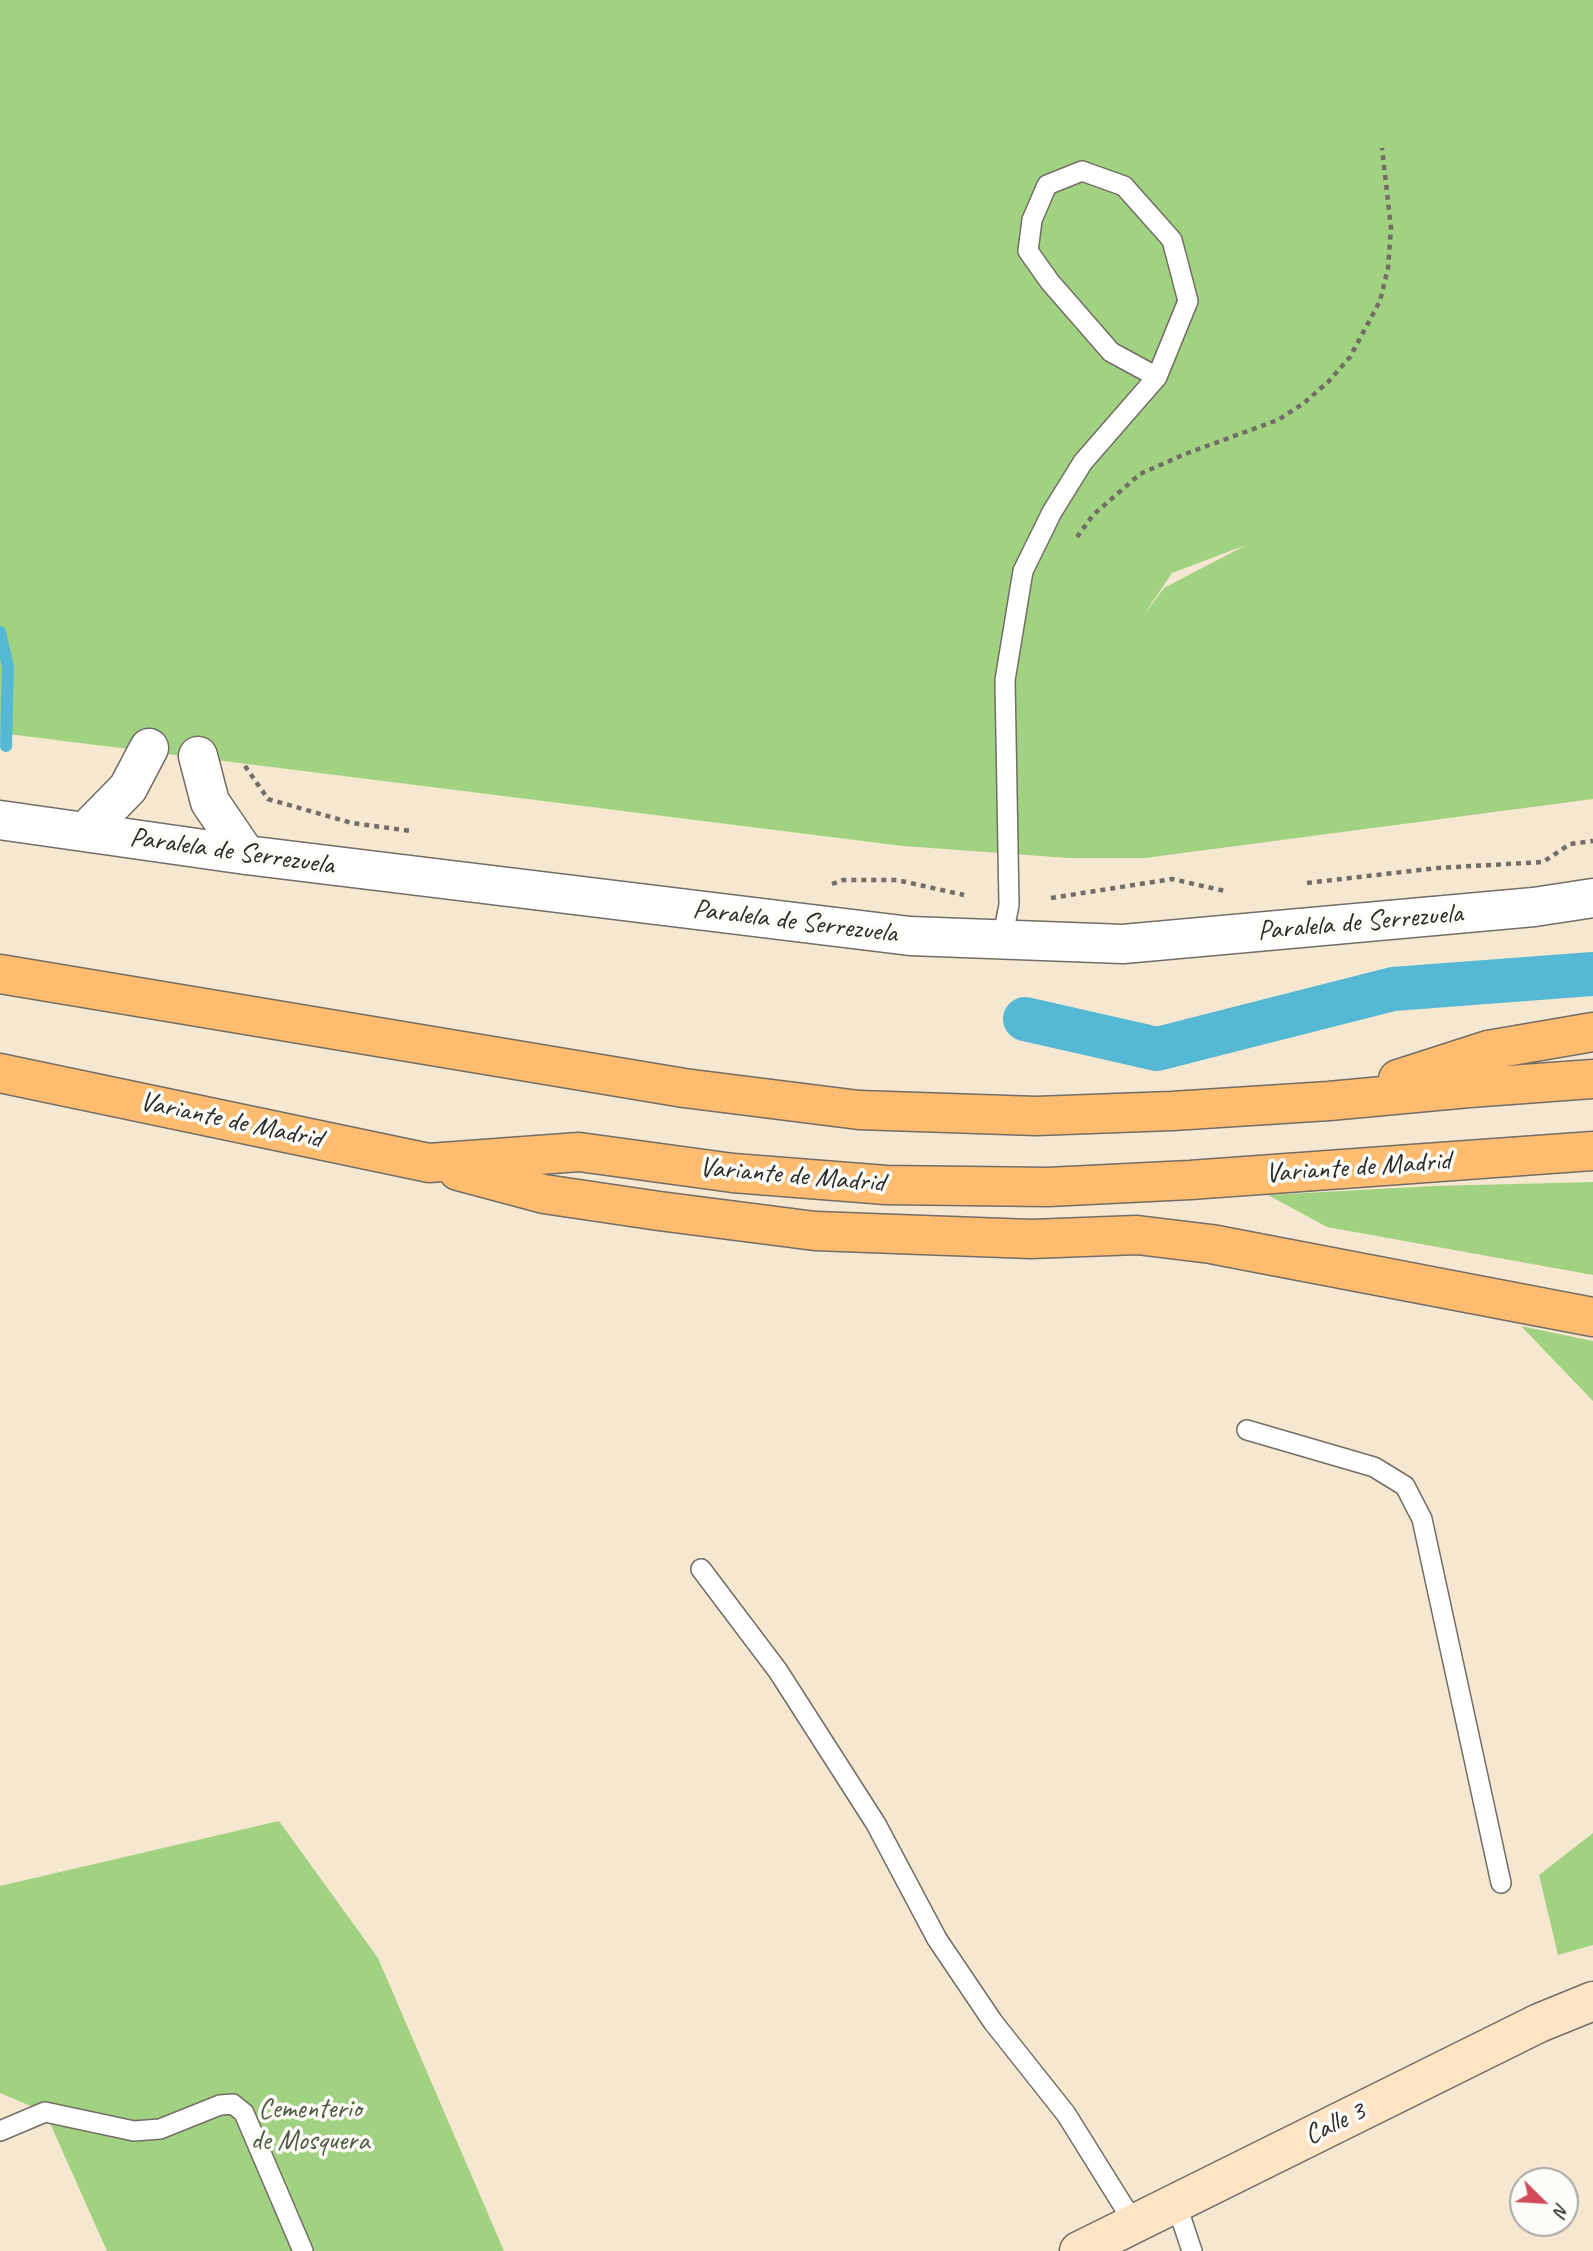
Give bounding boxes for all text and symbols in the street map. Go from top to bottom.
street label: Paralela de Serrezuela [128,821,336,883]
street label: Paralela de Serrezuela [691,893,899,951]
street label: Paralela de Serrezuela [1256,897,1464,949]
street label: Variante de Madrid [137,1085,325,1157]
street label: Variante de Madrid [1264,1145,1452,1191]
street label: Variante de Madrid [698,1151,886,1201]
park label: Cementerio de Mosquera [251,2093,369,2159]
street label: Calle 3 [1299,2095,1371,2153]
north arrow [1509,2167,1579,2237]
text: N [1548,2199,1575,2220]

